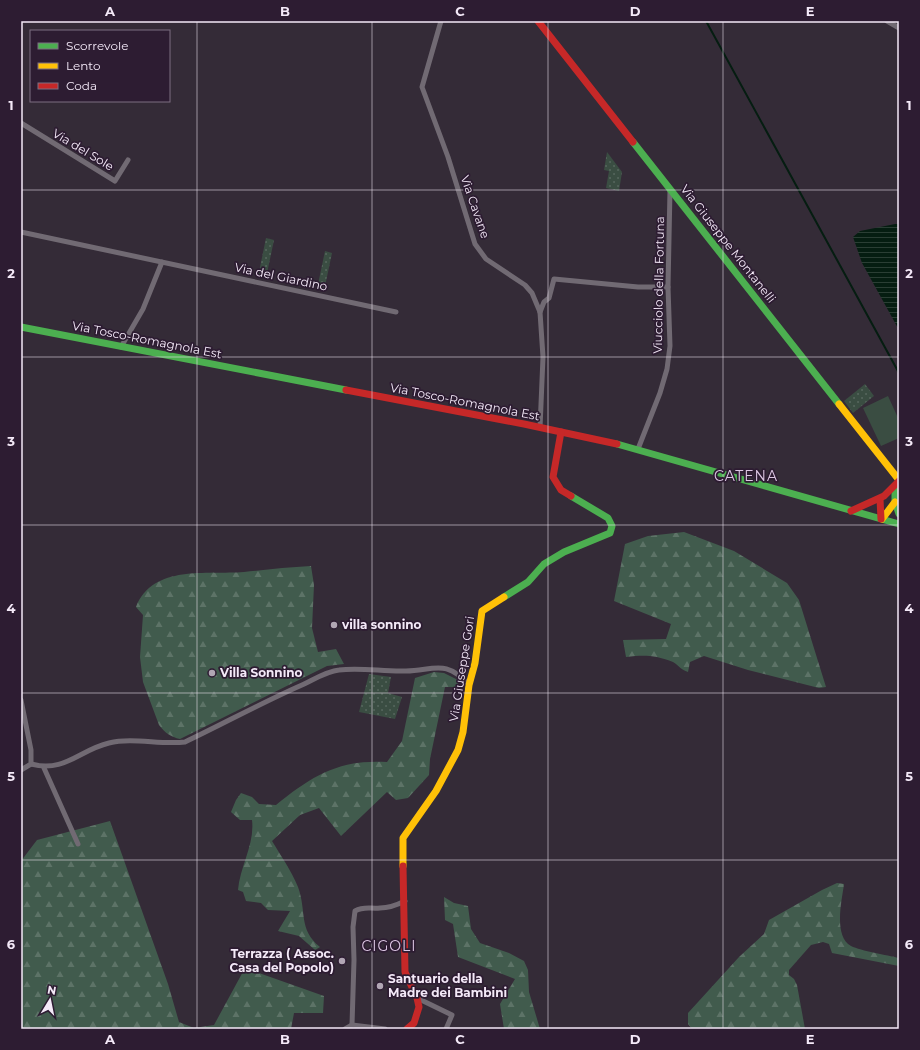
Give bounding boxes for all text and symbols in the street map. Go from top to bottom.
text: A [104,3,116,19]
text: B [280,3,290,19]
text: C [455,3,465,19]
text: D [630,3,641,19]
text: E [806,3,815,19]
legend [30,30,170,102]
text: Scorrevole [66,38,128,53]
text: Lento [66,58,101,73]
text: Coda [66,78,97,93]
text: 1 [8,97,14,113]
text: 1 [906,97,912,113]
street label: Via del Sole [50,125,117,174]
street label: Via Cavane [458,173,493,240]
street label: Via Giuseppe Montanelli [678,182,779,306]
street label: Viucciolo della Fortuna [650,216,667,354]
street label: Via del Giardino [233,259,329,294]
text: 2 [7,265,15,281]
text: 2 [905,265,913,281]
street label: Via Tosco-Romagnola Est [71,318,223,361]
street label: Via Tosco-Romagnola Est [389,380,541,423]
text: 3 [6,433,15,449]
text: 3 [904,433,913,449]
district label: CATENA [714,467,778,485]
text: 4 [7,600,16,616]
text: 4 [905,600,914,616]
street label: Via Giuseppe Gori [446,615,477,723]
place label: villa sonnino [341,617,422,632]
marker: villa sonnino [329,620,339,630]
place label: Villa Sonnino [219,665,303,680]
marker: Villa Sonnino [207,668,217,678]
text: 5 [7,768,15,784]
text: 5 [905,768,913,784]
text: 6 [7,936,16,952]
text: 6 [905,936,914,952]
district label: CIGOLI [361,937,417,955]
place label: Terrazza ( Assoc. Casa del Popolo) [229,946,334,975]
marker: Terrazza ( Assoc. Casa del Popolo) [337,956,347,966]
place label: Santuario della Madre dei Bambini [388,971,507,1000]
north arrow [30,980,70,1020]
marker: Santuario della Madre dei Bambini [375,981,385,991]
text: N [46,982,57,998]
text: A [104,1031,116,1047]
text: B [280,1031,290,1047]
text: C [455,1031,465,1047]
text: D [630,1031,641,1047]
text: E [806,1031,815,1047]

